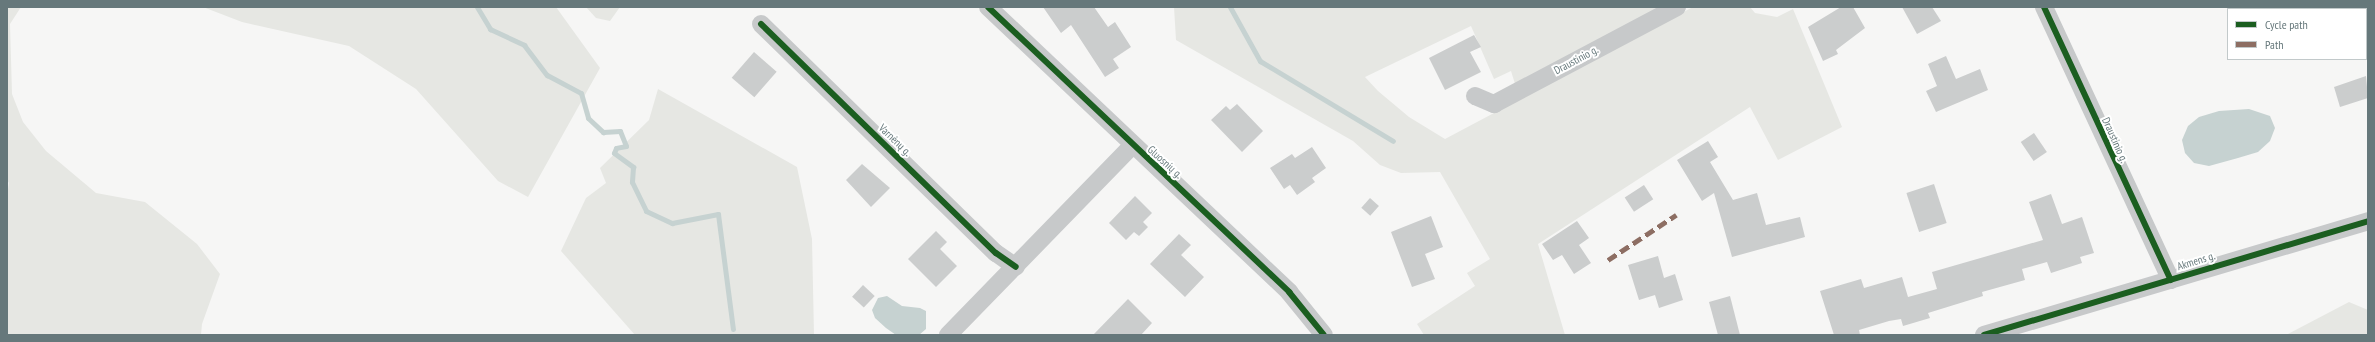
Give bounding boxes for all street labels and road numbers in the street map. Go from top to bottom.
street label: Draustinio g. [1552,43,1600,77]
street label: Draustinio g. [2099,115,2131,165]
street label: Varnėnų g. [876,121,914,159]
street label: Gluosnių g. [1145,143,1185,181]
street label: Akmens g. [2176,249,2216,273]

